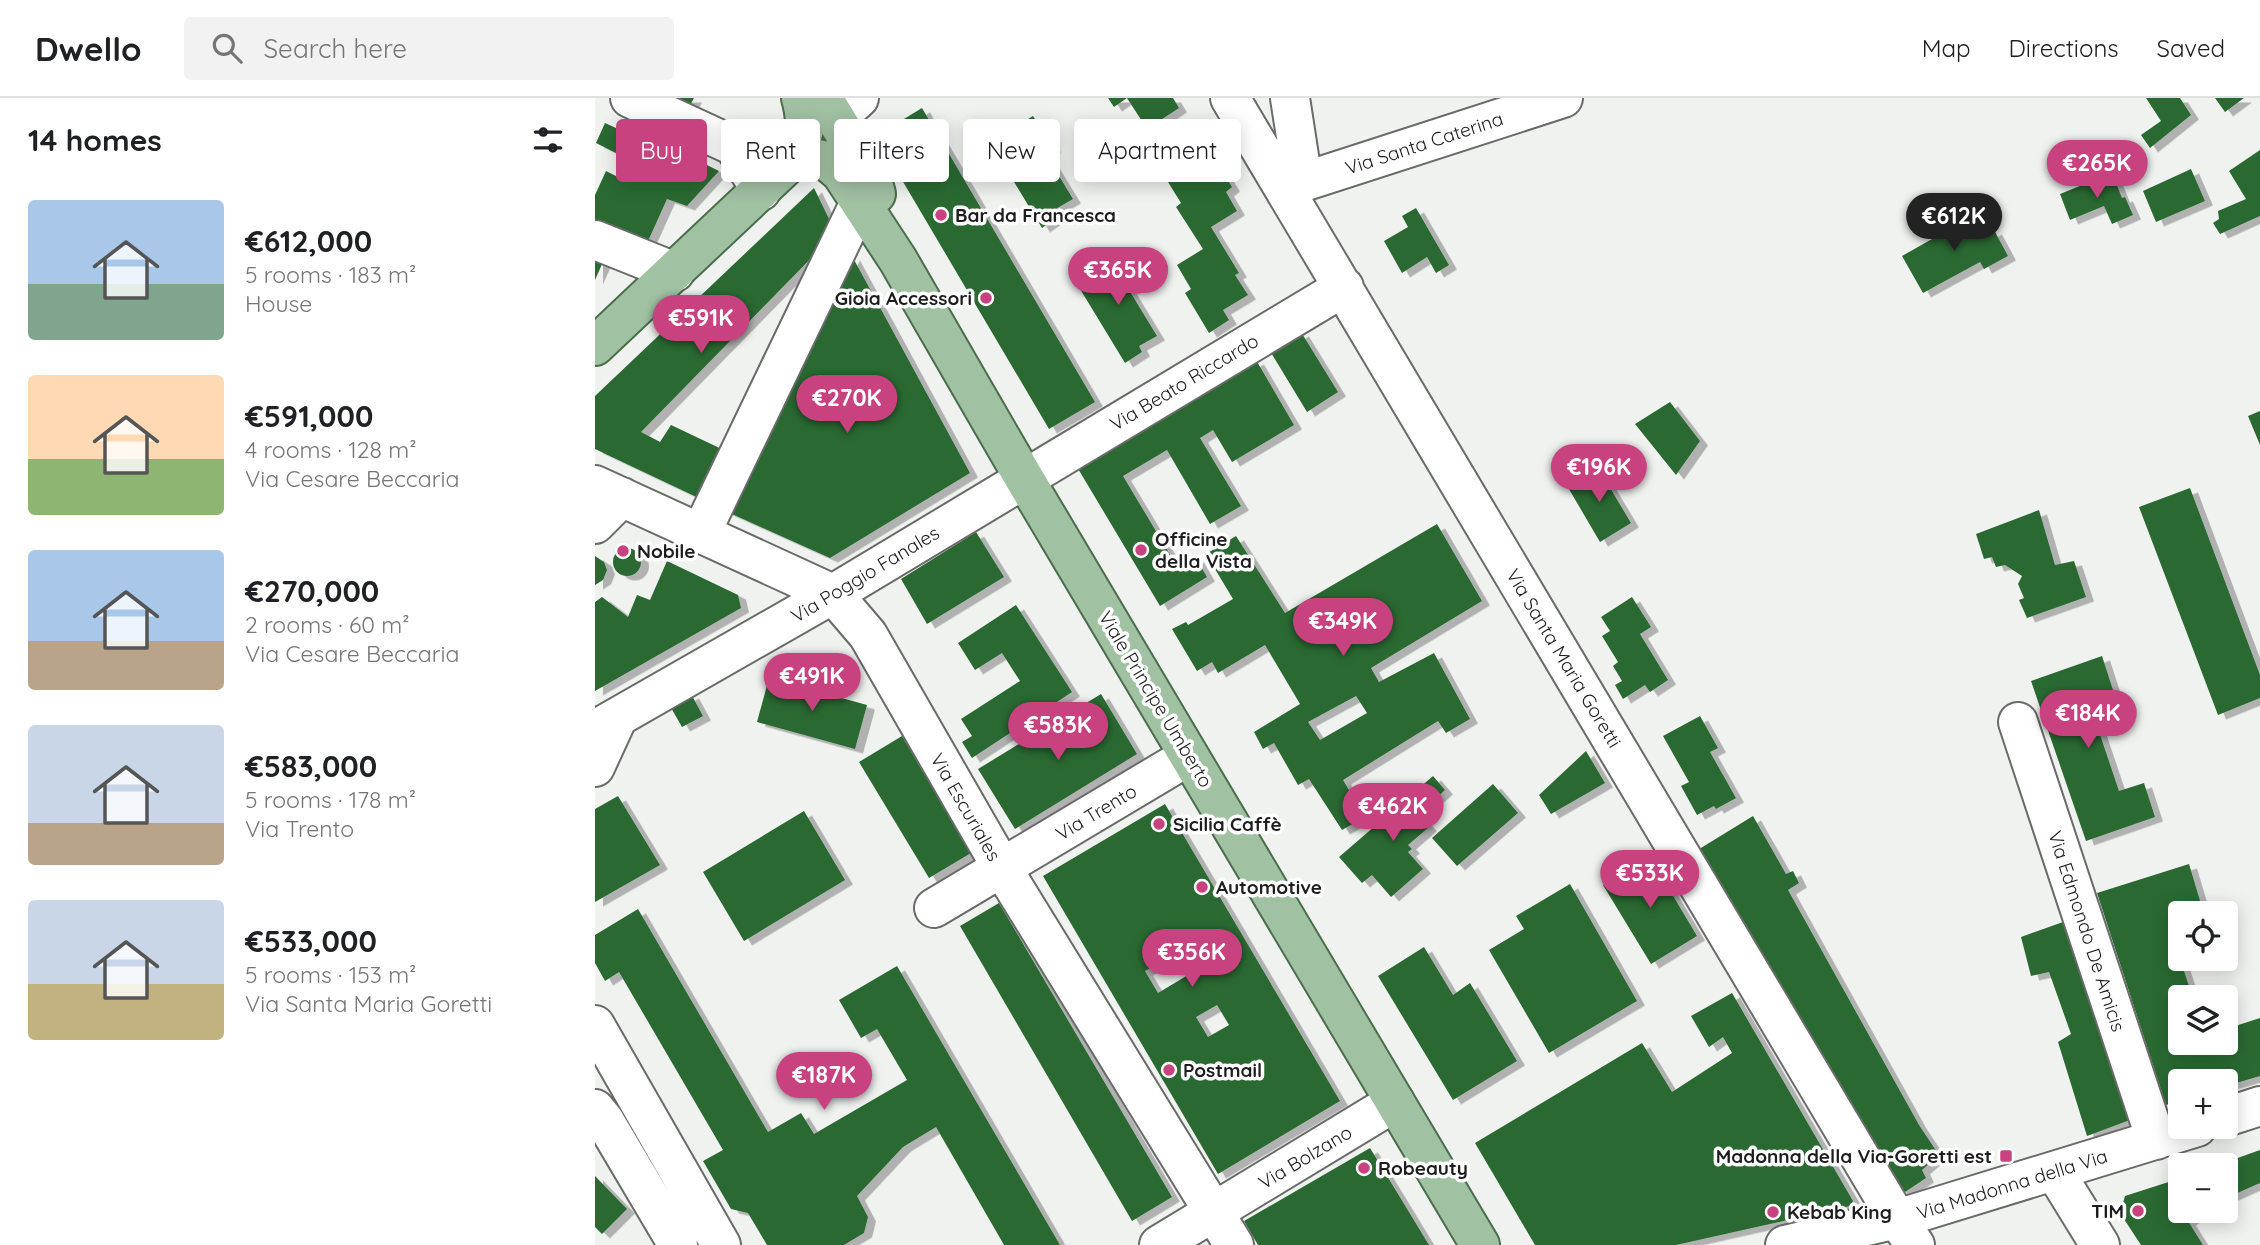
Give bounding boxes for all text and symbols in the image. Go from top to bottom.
search box [184,17,674,80]
text: Dwello [35,28,142,69]
icon: search [208,29,246,67]
text: Search here [264,32,407,65]
text: Map [1922,33,1971,63]
text: Directions [2009,33,2119,63]
text: Saved [2157,33,2225,63]
street label: Via Santa Caterina [1342,106,1506,180]
chip: Buy [616,119,707,182]
chip: Rent [721,119,820,182]
chip: Filters [834,119,949,182]
chip: New [963,119,1060,182]
chip: Apartment [1074,119,1241,182]
text: 14 homes [28,121,162,159]
icon: filters [529,121,567,159]
pin: €265K [2048,140,2146,200]
text: €265K [2063,148,2131,177]
pin: €612K [1905,194,2003,253]
text: €612K [1922,201,1986,230]
place label: Bar da Francesca [955,203,1116,227]
marker: Bar da Francesca [933,207,949,223]
text: €612,000 [245,222,372,260]
icon: home [84,228,168,312]
pin: €365K [1069,248,1167,307]
text: €365K [1084,255,1152,284]
text: 5 rooms · 183 m² [245,260,416,289]
place label: Gioia Accessori [835,286,972,310]
text: House [245,289,312,318]
marker: Gioia Accessori [978,290,994,306]
pin: €591K [652,296,750,355]
text: €591K [669,303,733,332]
street label: Via Beato Riccardo [1105,328,1263,436]
pin: €270K [798,376,896,435]
text: €270K [812,383,882,412]
text: €591,000 [245,397,373,435]
icon: home [84,403,168,487]
text: 4 rooms · 128 m² [245,435,417,464]
pin: €196K [1550,444,1648,504]
text: €196K [1567,452,1631,481]
text: Via Cesare Beccaria [245,464,459,493]
street label: Via Poggio Fanales [787,520,944,628]
place label: Officine della Vista [1155,527,1252,573]
place label: Nobile [637,539,695,563]
marker: Officine della Vista [1133,542,1149,558]
marker: Nobile [615,543,631,559]
street label: Via Santa Maria Goretti [1501,564,1627,752]
text: €270,000 [245,572,379,610]
icon: home [84,578,168,662]
pin: €349K [1294,598,1392,658]
street label: Viale Principe Umberto [1094,606,1218,792]
text: €349K [1309,606,1377,635]
text: 2 rooms · 60 m² [245,610,410,639]
text: Via Cesare Beccaria [245,639,459,668]
pin: €491K [763,654,861,713]
text: €491K [780,661,844,690]
pin: €184K [2039,690,2137,750]
text: €184K [2056,698,2120,727]
pin: €583K [1009,702,1107,762]
text: €583K [1024,710,1092,739]
text: €583,000 [245,747,377,785]
street label: Via Escuriales [925,749,1007,865]
icon: home [84,753,168,837]
street label: Via Trento [1051,778,1141,846]
pin: €462K [1344,784,1442,843]
text: 5 rooms · 178 m² [245,785,416,814]
text: €462K [1359,791,1427,820]
place label: Sicilia Caffè [1173,812,1282,836]
text: Via Trento [245,814,354,843]
marker: Sicilia Caffè [1151,816,1167,832]
street label: Via Edmondo De Amicis [2043,828,2131,1035]
pin: €533K [1601,850,1699,910]
text: €533K [1616,858,1684,887]
place label: Automotive [1216,875,1322,899]
marker: Automotive [1194,879,1210,895]
map controls [2168,901,2238,1223]
button: locate [2168,901,2238,971]
text: €533,000 [245,922,377,960]
icon: home [84,928,168,1012]
pin: €356K [1143,930,1241,989]
text: €356K [1158,937,1226,966]
text: 5 rooms · 153 m² [245,960,416,989]
button: layers [2168,985,2238,1055]
text: Via Santa Maria Goretti [245,989,492,1018]
pin: €187K [775,1052,873,1112]
place label: Postmail [1183,1058,1262,1082]
text: €187K [792,1060,856,1089]
marker: Postmail [1161,1062,1177,1078]
button: + [2168,1069,2238,1139]
street label: Via Bolzano [1254,1120,1356,1194]
place label: Madonna della Via-Goretti est [1716,1144,1992,1168]
street label: Via Madonna della Via [1914,1144,2110,1224]
marker: Madonna della Via-Goretti est [1998,1148,2014,1164]
button: − [2168,1153,2238,1223]
place label: Robeauty [1378,1156,1468,1180]
marker: Robeauty [1356,1160,1372,1176]
place label: TIM [2091,1199,2124,1223]
place label: Kebab King [1787,1200,1892,1224]
marker: TIM [2130,1203,2146,1219]
marker: Kebab King [1765,1204,1781,1220]

